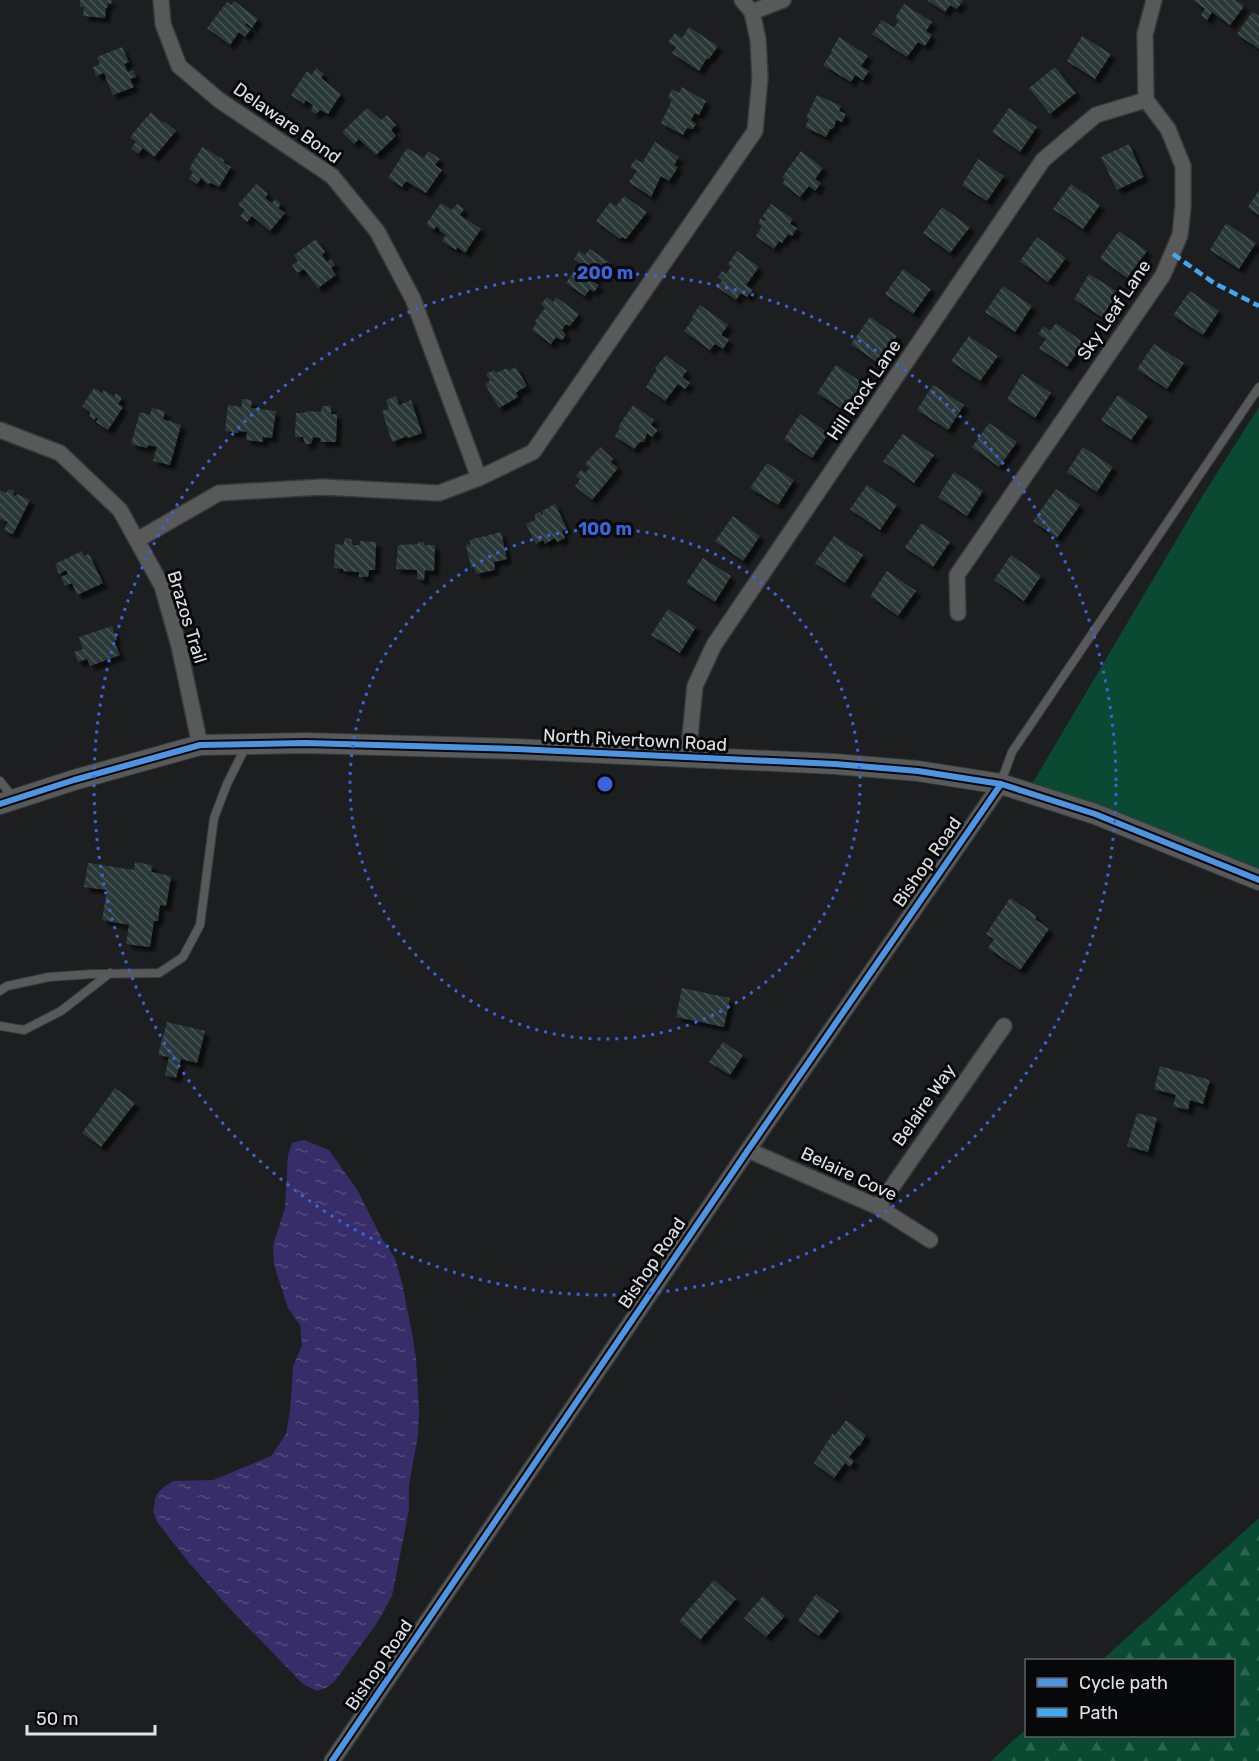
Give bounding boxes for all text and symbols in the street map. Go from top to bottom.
street label: Delaware Bond [229,78,345,168]
street label: Sky Leaf Lane [1072,256,1156,364]
text: 200 m [577,262,633,284]
street label: Hill Rock Lane [822,335,906,445]
text: 100 m [578,518,632,540]
street label: Brazos Trail [163,568,211,666]
street label: North Rivertown Road [542,724,728,756]
centre of rings [595,774,615,794]
street label: Bishop Road [888,813,966,911]
street label: Belaire Way [888,1060,960,1150]
street label: Belaire Cove [797,1142,901,1206]
street label: Bishop Road [614,1213,690,1313]
street label: Bishop Road [341,1615,417,1715]
legend [1025,1659,1235,1737]
text: Cycle path [1079,1672,1168,1694]
scale bar [27,1698,154,1736]
text: Path [1079,1702,1118,1724]
text: 50 m [36,1708,79,1730]

